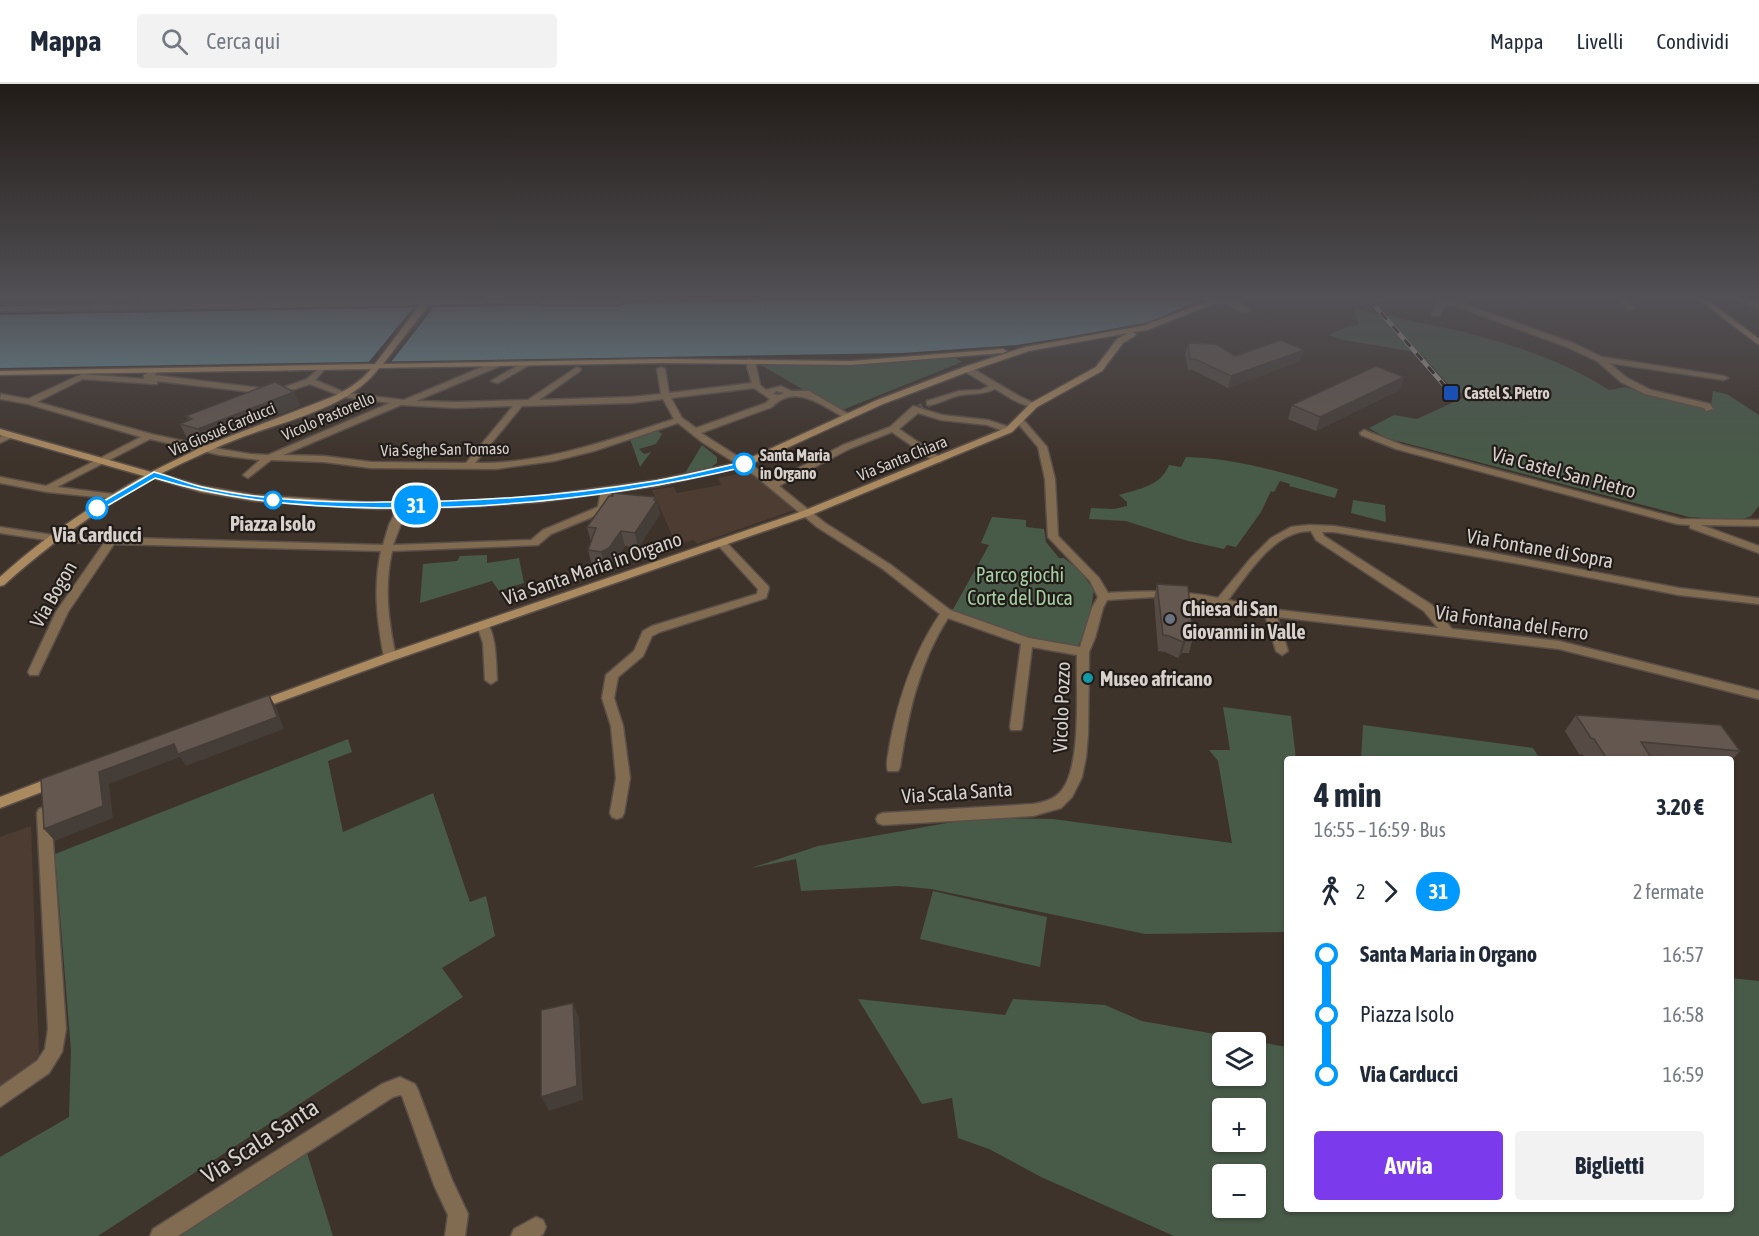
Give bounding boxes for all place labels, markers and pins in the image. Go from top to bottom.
marker: Castel S. Pietro [1442,384,1460,402]
place label: Castel S. Pietro [1464,384,1550,402]
place label: Santa Maria in Organo [760,446,830,482]
marker: Santa Maria in Organo [733,453,755,475]
marker: Piazza Isolo [264,491,282,509]
marker: Via Carducci [86,497,108,519]
place label: Piazza Isolo [230,512,316,535]
place label: Via Carducci [51,523,142,546]
place label: Chiesa di San Giovanni in Valle [1182,597,1306,643]
marker: Chiesa di San Giovanni in Valle [1163,612,1177,626]
place label: Museo africano [1100,667,1212,690]
marker: Museo africano [1081,671,1095,685]

